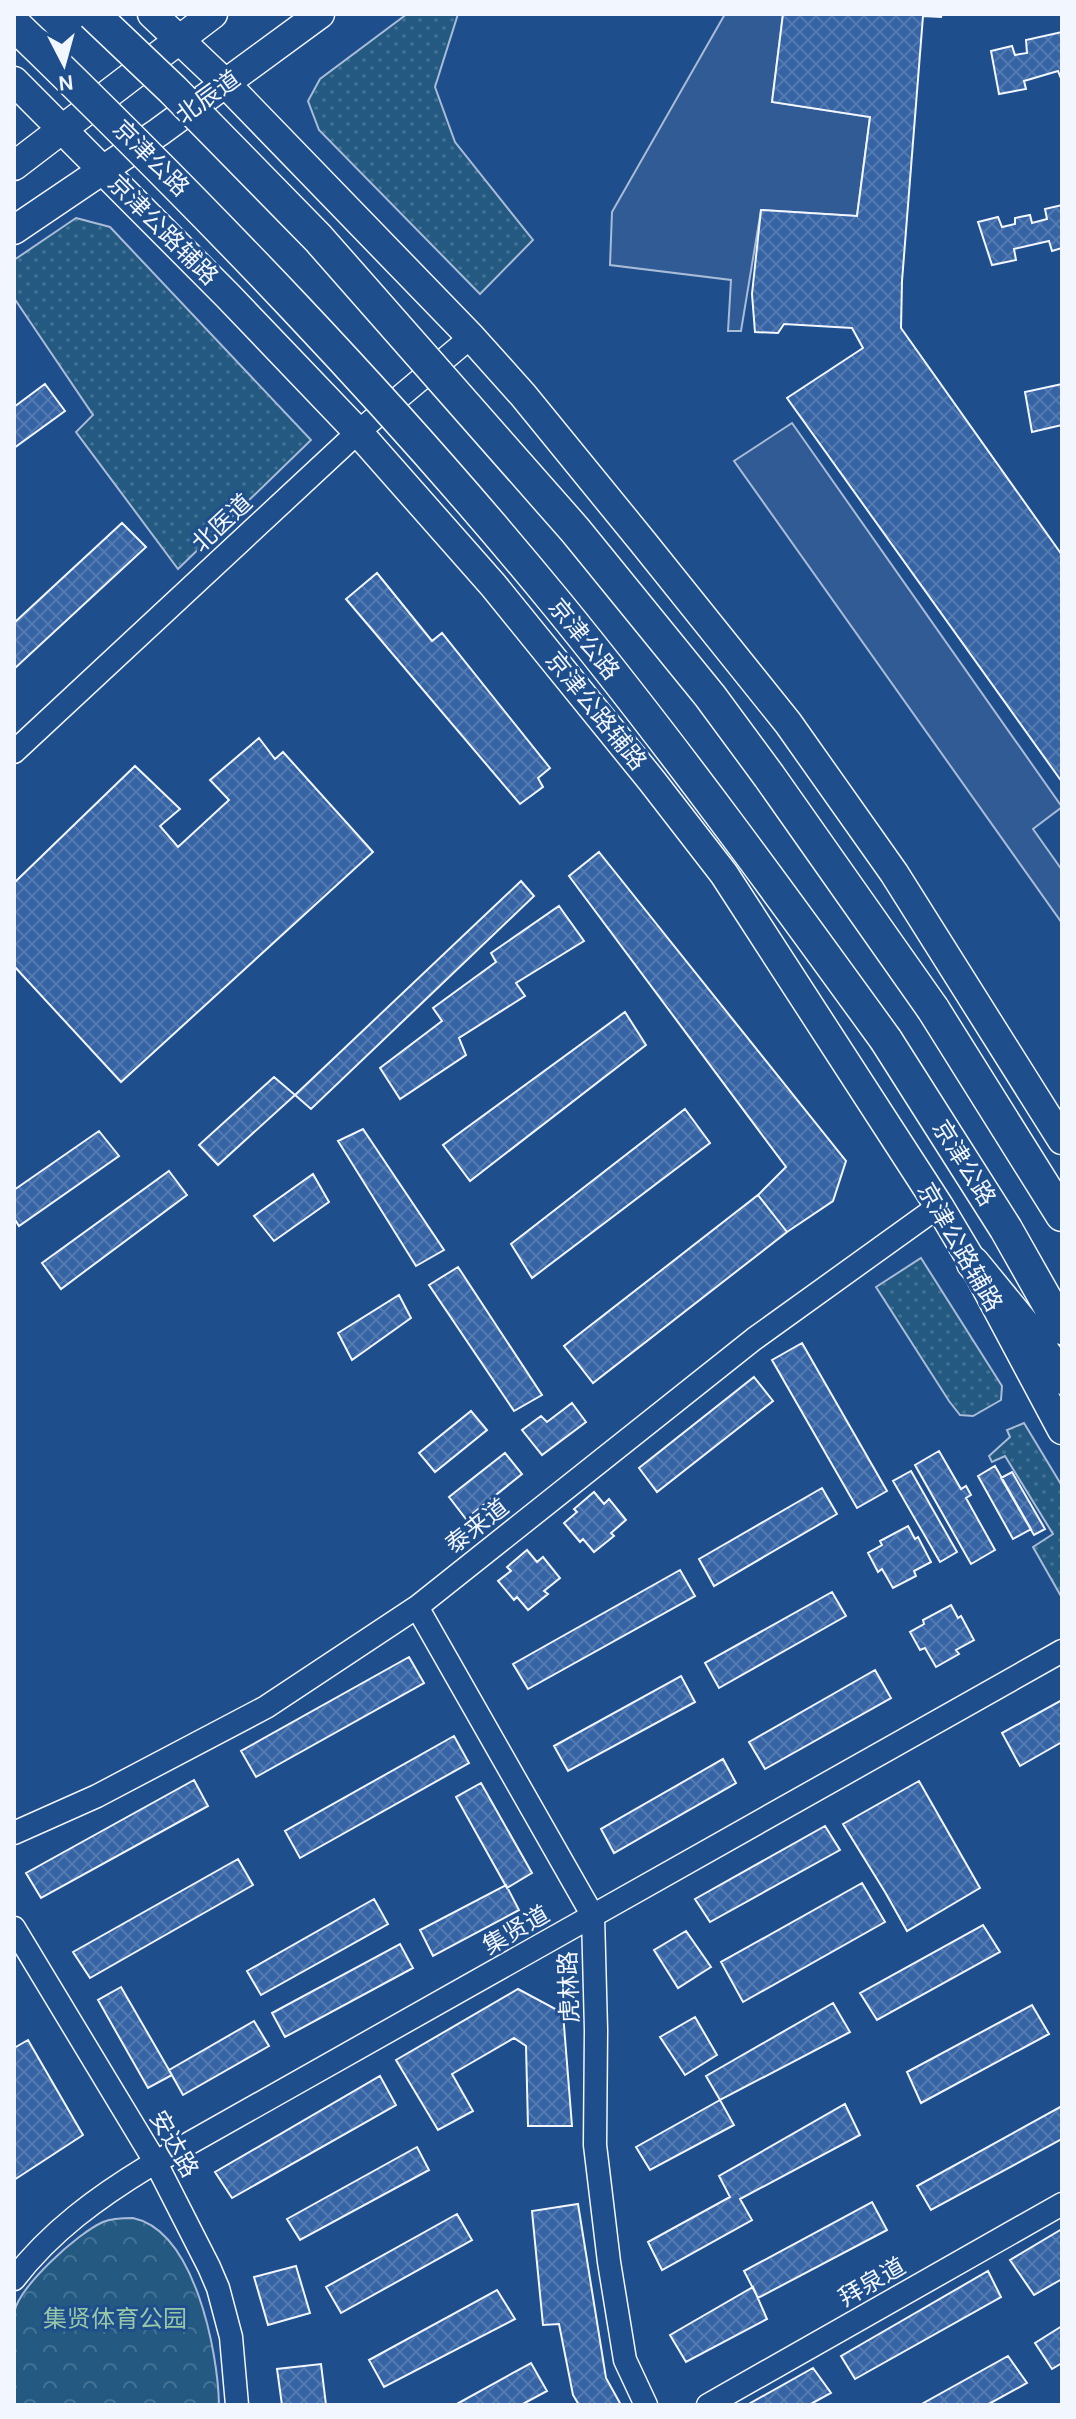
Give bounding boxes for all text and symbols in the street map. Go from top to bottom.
north arrow [24,24,104,104]
street label: 北辰道 [171,65,245,129]
text: N [57,69,75,97]
street label: 京津公路 [107,114,195,202]
street label: 京津公路辅路 [102,169,224,291]
street label: 北医道 [186,488,258,558]
street label: 京津公路 [543,593,625,685]
street label: 京津公路辅路 [540,646,652,776]
street label: 京津公路 [927,1115,1001,1211]
street label: 京津公路辅路 [912,1178,1008,1316]
street label: 泰来道 [440,1493,514,1559]
street label: 集贤道 [478,1900,554,1960]
street label: 虎林路 [554,1951,584,2023]
street label: 安达路 [144,2106,204,2182]
street label: 拜泉道 [834,2252,910,2312]
park label: 集贤体育公园 [43,2305,187,2333]

